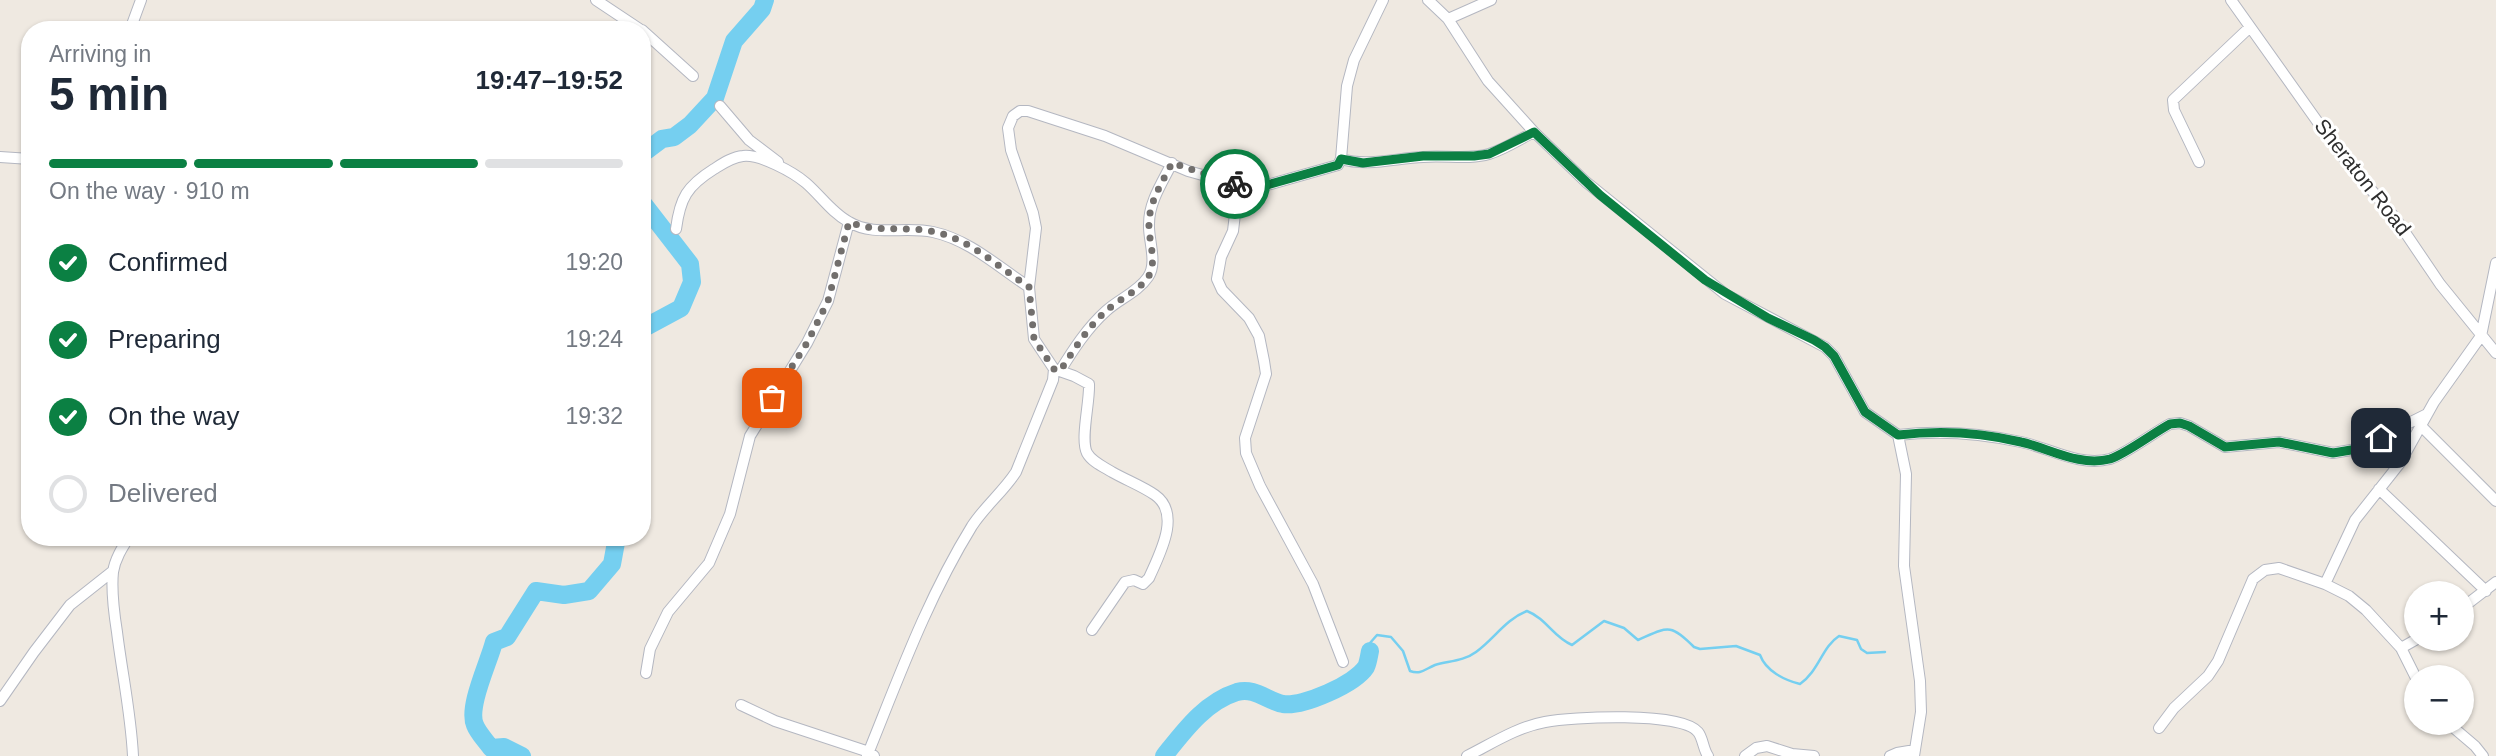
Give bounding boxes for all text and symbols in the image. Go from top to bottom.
text: Arriving in [49,41,151,67]
text: 19:47–19:52 [476,65,623,95]
text: 5 min [49,68,169,120]
street label: Sheraton Road [2310,114,2416,240]
courier [1200,149,1270,219]
icon: bike [1216,165,1254,203]
text: On the way · 910 m [49,178,250,204]
icon: check [49,244,87,282]
text: Confirmed [108,247,228,277]
text: 19:20 [565,249,623,275]
icon: check [49,321,87,359]
text: Preparing [108,324,221,354]
text: 19:24 [565,326,623,352]
pin [742,368,802,428]
icon: bag [753,379,791,417]
icon: check [49,398,87,436]
text: On the way [108,401,240,431]
text: 19:32 [565,403,623,429]
pin [2351,408,2411,468]
icon: home [2362,419,2400,457]
text: Delivered [108,478,218,508]
map controls [2404,581,2474,735]
button: + [2404,581,2474,651]
button: − [2404,665,2474,735]

